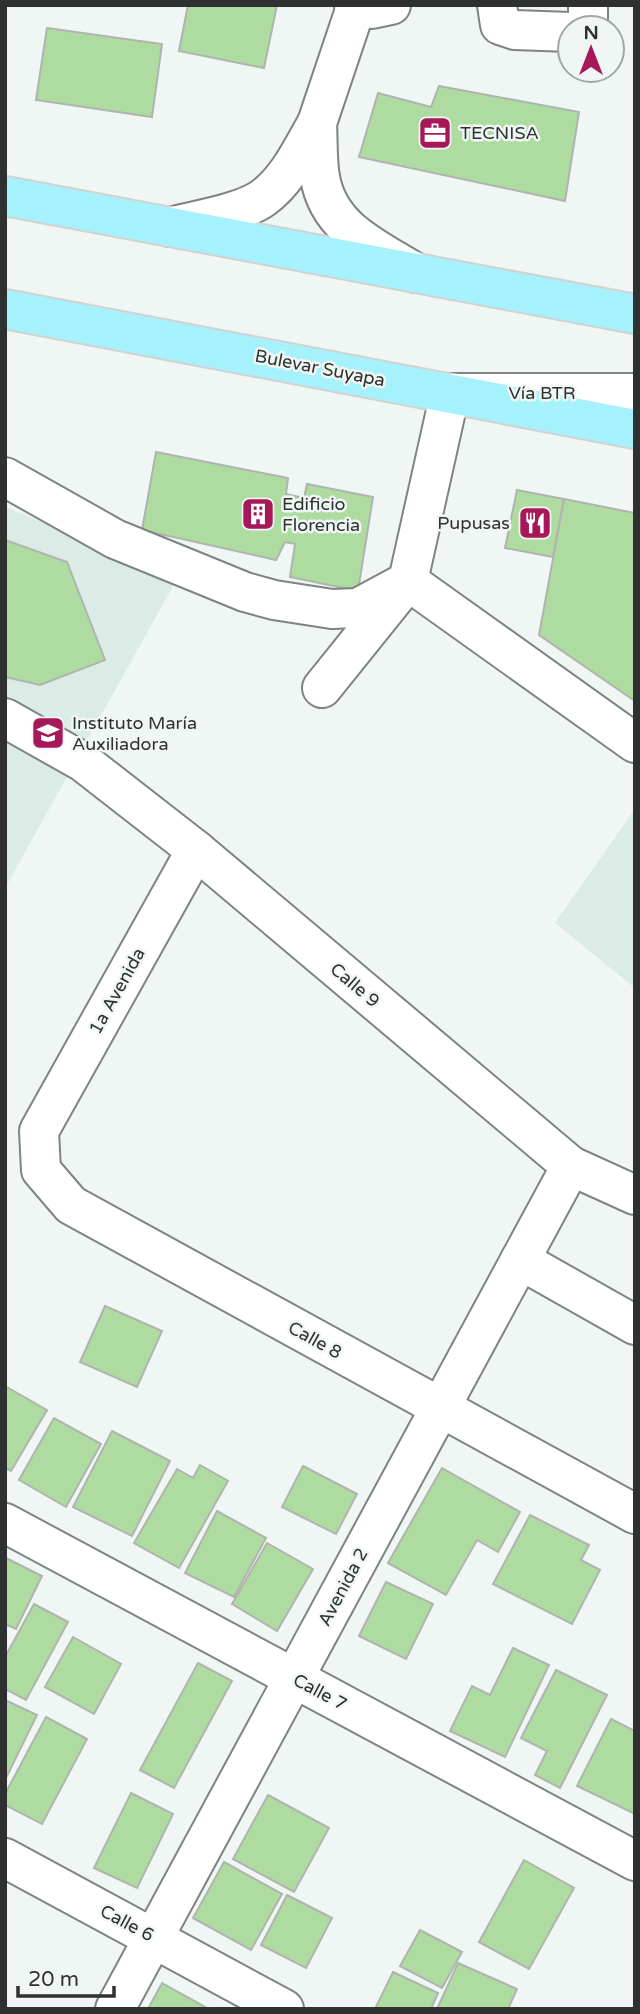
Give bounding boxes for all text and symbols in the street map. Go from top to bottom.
north arrow [556,14,626,84]
text: N [583,22,599,44]
office icon: TECNISA [416,114,454,152]
place label: TECNISA [460,122,539,144]
street label: Bulevar Suyapa [253,345,387,391]
street label: Vía BTR [508,382,576,404]
place label: Edificio Florencia [282,493,360,536]
building icon: Edificio Florencia [239,495,277,533]
restaurant icon: Pupusas [516,504,554,542]
place label: Pupusas [437,512,510,534]
place label: Instituto María Auxiliadora [72,712,197,755]
school or university icon: Instituto María Auxiliadora [29,714,67,752]
street label: 1a Avenida [84,944,150,1038]
street label: Calle 9 [326,958,384,1012]
street label: Calle 8 [284,1316,346,1364]
street label: Avenida 2 [313,1544,373,1630]
street label: Calle 7 [289,1669,351,1715]
street label: Calle 6 [96,1900,158,1946]
scale bar [18,1954,114,1998]
text: 20 m [28,1967,79,1992]

